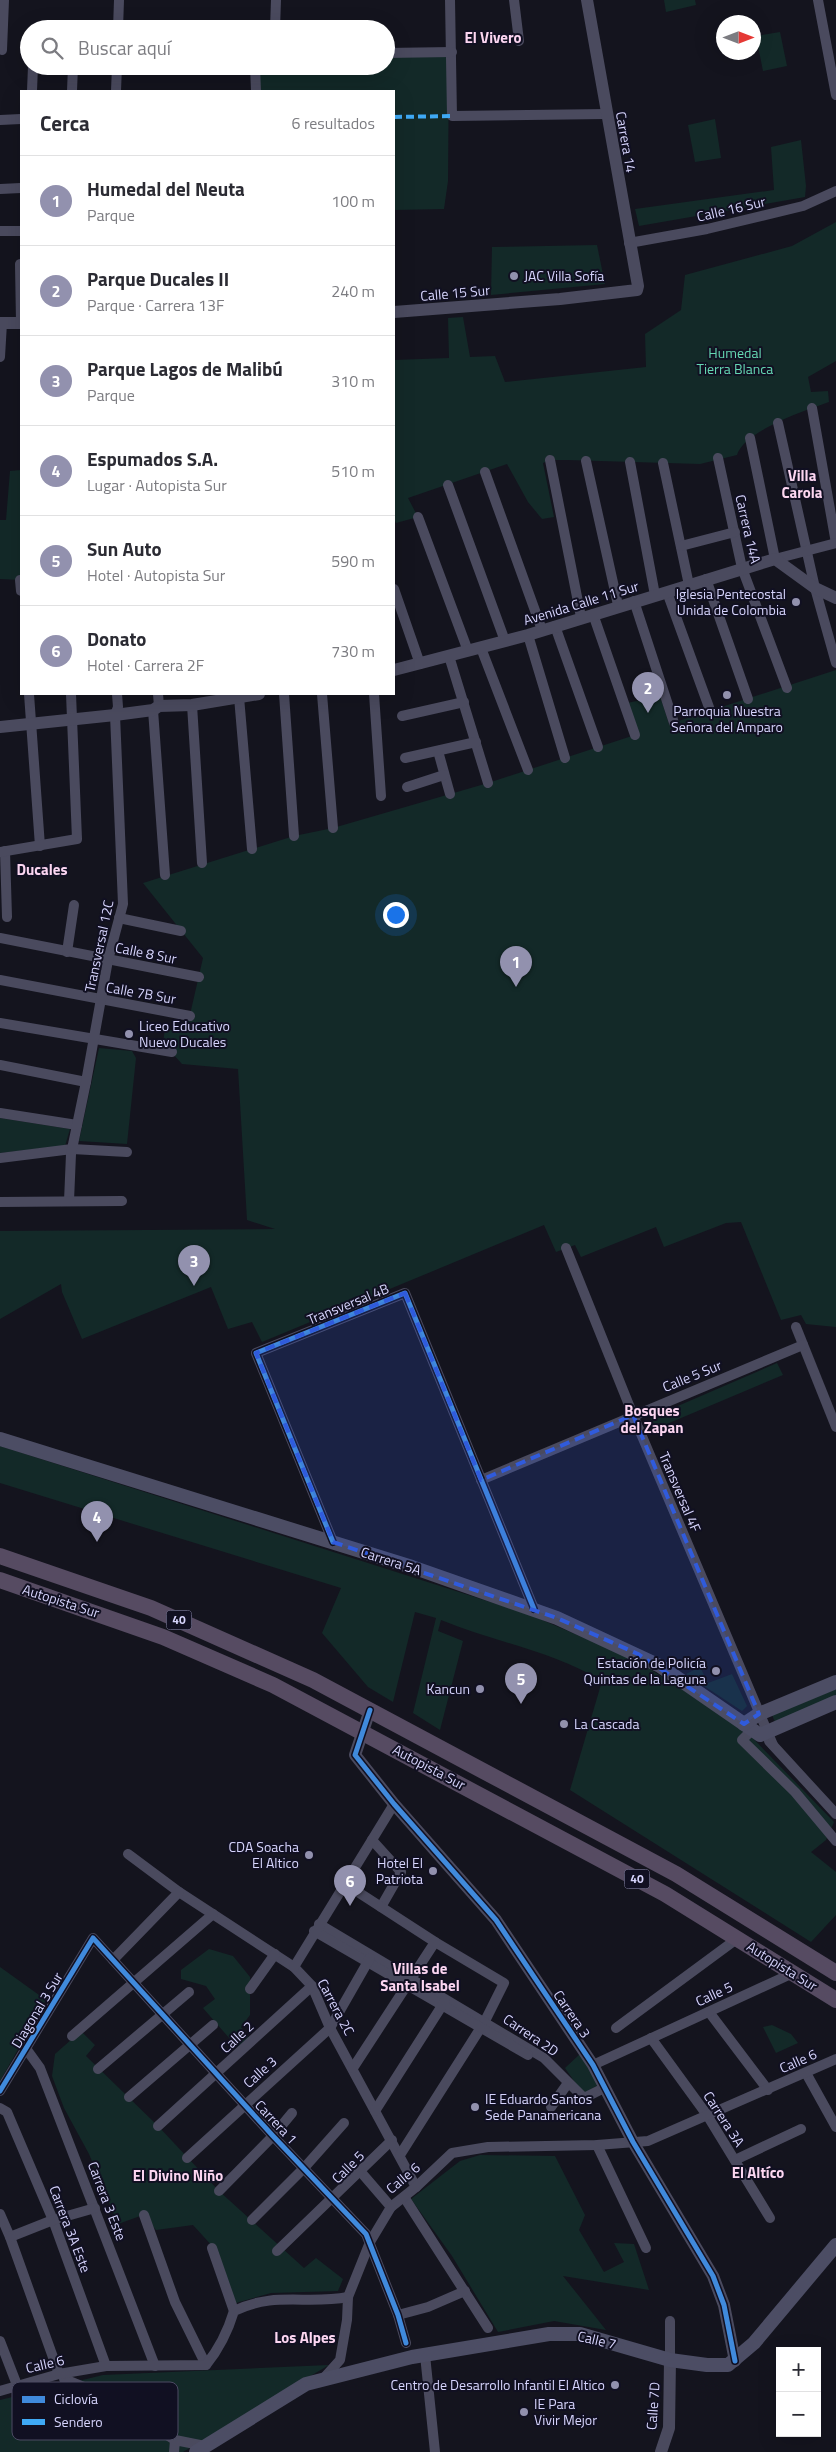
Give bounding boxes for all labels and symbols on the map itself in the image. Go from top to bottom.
north arrow [716,15,761,60]
district label: El Vivero [464,26,522,49]
street label: Carrera 14 [611,110,642,174]
street label: Calle 16 Sur [694,190,767,227]
place label: JAC Villa Sofía [524,265,604,286]
marker: JAC Villa Sofía [508,270,520,282]
street label: Calle 15 Sur [419,279,491,306]
park label: Humedal Tierra Blanca [697,342,773,379]
district label: Villa Carola [781,464,823,504]
street label: Carrera 14A [730,492,767,566]
street label: Avenida Calle 11 Sur [521,575,641,630]
place label: Iglesia Pentecostal Unida de Colombia [676,583,786,620]
marker: Iglesia Pentecostal Unida de Colombia [790,596,802,608]
pin: 2 [632,672,664,713]
marker: Parroquia Nuestra Señora del Amparo [721,689,733,701]
place label: Parroquia Nuestra Señora del Amparo [671,700,783,737]
district label: Ducales [16,858,68,881]
street label: Transversal 12C [79,898,119,994]
your location [383,902,409,928]
street label: Calle 8 Sur [114,936,179,969]
pin: 1 [500,946,532,987]
street label: Calle 7B Sur [104,976,178,1009]
place label: Liceo Educativo Nuevo Ducales [139,1015,230,1052]
marker: Liceo Educativo Nuevo Ducales [123,1028,135,1040]
pin: 3 [178,1245,210,1286]
street label: Transversal 4B [304,1278,392,1330]
street label: Calle 5 Sur [659,1354,725,1397]
district label: Bosques del Zapan [620,1399,684,1439]
street label: Transversal 4F [654,1448,707,1535]
pin: 4 [81,1501,113,1542]
street label: Carrera 5A [358,1541,425,1580]
street label: Autopista Sur [20,1578,103,1623]
road number: 40 [166,1610,192,1630]
place label: Estación de Policía Quintas de la Laguna [584,1652,706,1689]
pin: 5 [505,1663,537,1704]
marker: Estación de Policía Quintas de la Laguna [710,1665,722,1677]
place label: Kancun [426,1678,470,1699]
marker: Kancun [474,1683,486,1695]
place label: La Cascada [574,1713,639,1734]
marker: La Cascada [558,1718,570,1730]
street label: Autopista Sur [389,1739,470,1795]
place label: CDA Soacha El Altico [228,1836,299,1873]
marker: CDA Soacha El Altico [303,1849,315,1861]
place label: Hotel El Patriota [376,1852,423,1889]
pin: 6 [334,1865,366,1906]
marker: Hotel El Patriota [427,1865,439,1877]
road number: 40 [624,1870,650,1888]
street label: Autopista Sur [743,1935,822,1996]
district label: Villas de Santa Isabel [380,1957,460,1997]
street label: Diagonal 3 Sur [6,1968,68,2052]
street label: Carrera 2C [313,1975,360,2039]
street label: Calle 5 [692,1976,736,2011]
street label: Carrera 3 [549,1985,596,2042]
street label: Carrera 2D [499,2008,563,2061]
street label: Calle 2 [215,2016,258,2058]
street label: Calle 6 [776,2043,820,2078]
street label: Calle 3 [238,2051,281,2093]
street label: Carrera 3A [699,2087,751,2151]
place label: IE Eduardo Santos Sede Panamericana [485,2088,601,2125]
street label: Carrera 1 [250,2095,302,2149]
marker: IE Eduardo Santos Sede Panamericana [469,2101,481,2113]
street label: Calle 5 [326,2145,369,2188]
street label: Calle 6 [381,2157,425,2198]
street label: Carrera 3 Este [83,2158,132,2243]
district label: El Altíco [732,2161,784,2184]
district label: El Divino Niño [133,2164,223,2187]
street label: Carrera 3A Este [44,2182,97,2275]
street label: Calle 7 [576,2325,619,2354]
district label: Los Alpes [274,2326,336,2349]
street label: Calle 6 [23,2349,66,2378]
place label: Centro de Desarrollo Infantil El Altico [390,2374,605,2395]
marker: Centro de Desarrollo Infantil El Altico [609,2379,621,2391]
street label: Calle 7D [640,2381,665,2431]
legend [12,2382,178,2440]
text: Ciclovía [54,2388,98,2409]
place label: IE Para Vivir Mejor [534,2393,597,2430]
marker: IE Para Vivir Mejor [518,2406,530,2418]
text: Sendero [54,2411,103,2432]

